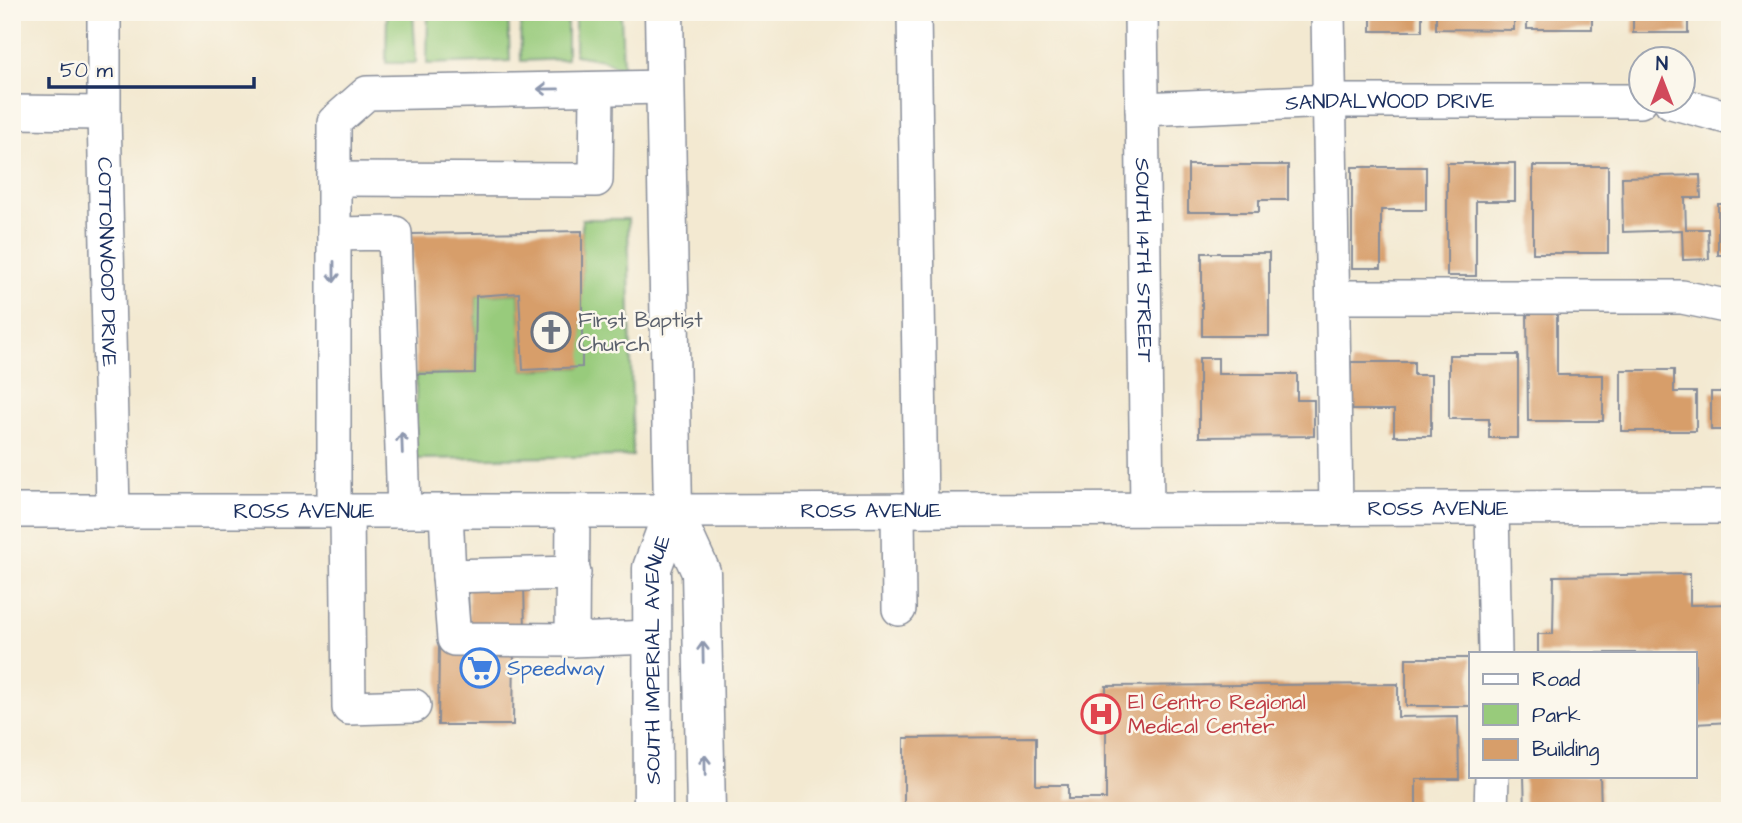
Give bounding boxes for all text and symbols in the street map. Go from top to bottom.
scale bar [49,46,254,90]
north arrow [1626,46,1696,116]
text: N [1656,51,1668,78]
text: 50 m [60,56,114,85]
one-way arrow [537,83,560,96]
street label: SANDALWOOD DRIVE [1285,87,1495,118]
street label: COTTONWOOD DRIVE [90,157,124,368]
street label: SOUTH 14TH STREET [1128,158,1159,363]
one-way arrow [327,260,341,283]
place label: First Baptist Church [578,306,703,359]
church icon: First Baptist Church [530,311,572,353]
one-way arrow [395,431,408,454]
street label: ROSS AVENUE [1367,494,1509,523]
street label: ROSS AVENUE [800,496,942,526]
street label: ROSS AVENUE [234,497,375,526]
street label: SOUTH IMPERIAL AVENUE [638,530,678,785]
one-way arrow [696,641,710,664]
supermarket icon: Speedway [459,647,501,689]
legend [1469,652,1696,778]
place label: Speedway [507,654,605,685]
text: Road [1532,665,1580,694]
place label: El Centro Regional Medical Center [1128,688,1306,741]
hospital icon: El Centro Regional Medical Center [1080,693,1122,735]
text: Park [1532,701,1581,730]
text: Building [1532,735,1600,766]
one-way arrow [699,754,712,777]

